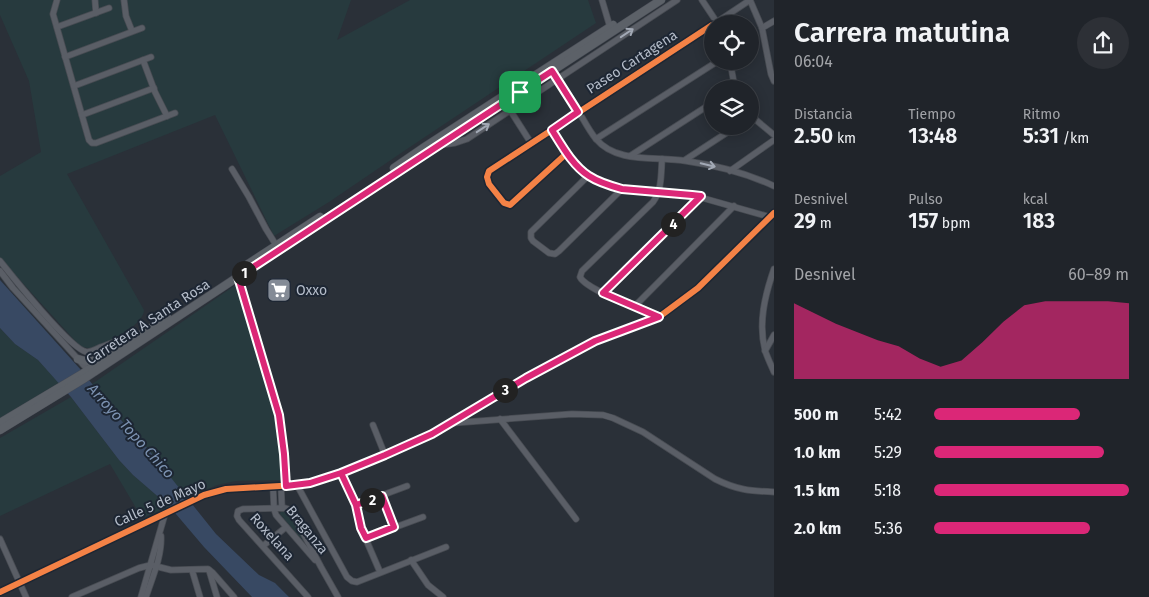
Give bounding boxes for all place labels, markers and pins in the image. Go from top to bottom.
pin [499,71,541,113]
pin: 4 [660,212,686,236]
pin: 1 [232,260,256,286]
supermarket icon: Oxxo [266,277,292,303]
place label: Oxxo [296,282,327,299]
pin: 3 [492,378,518,402]
pin: 2 [360,488,384,512]

